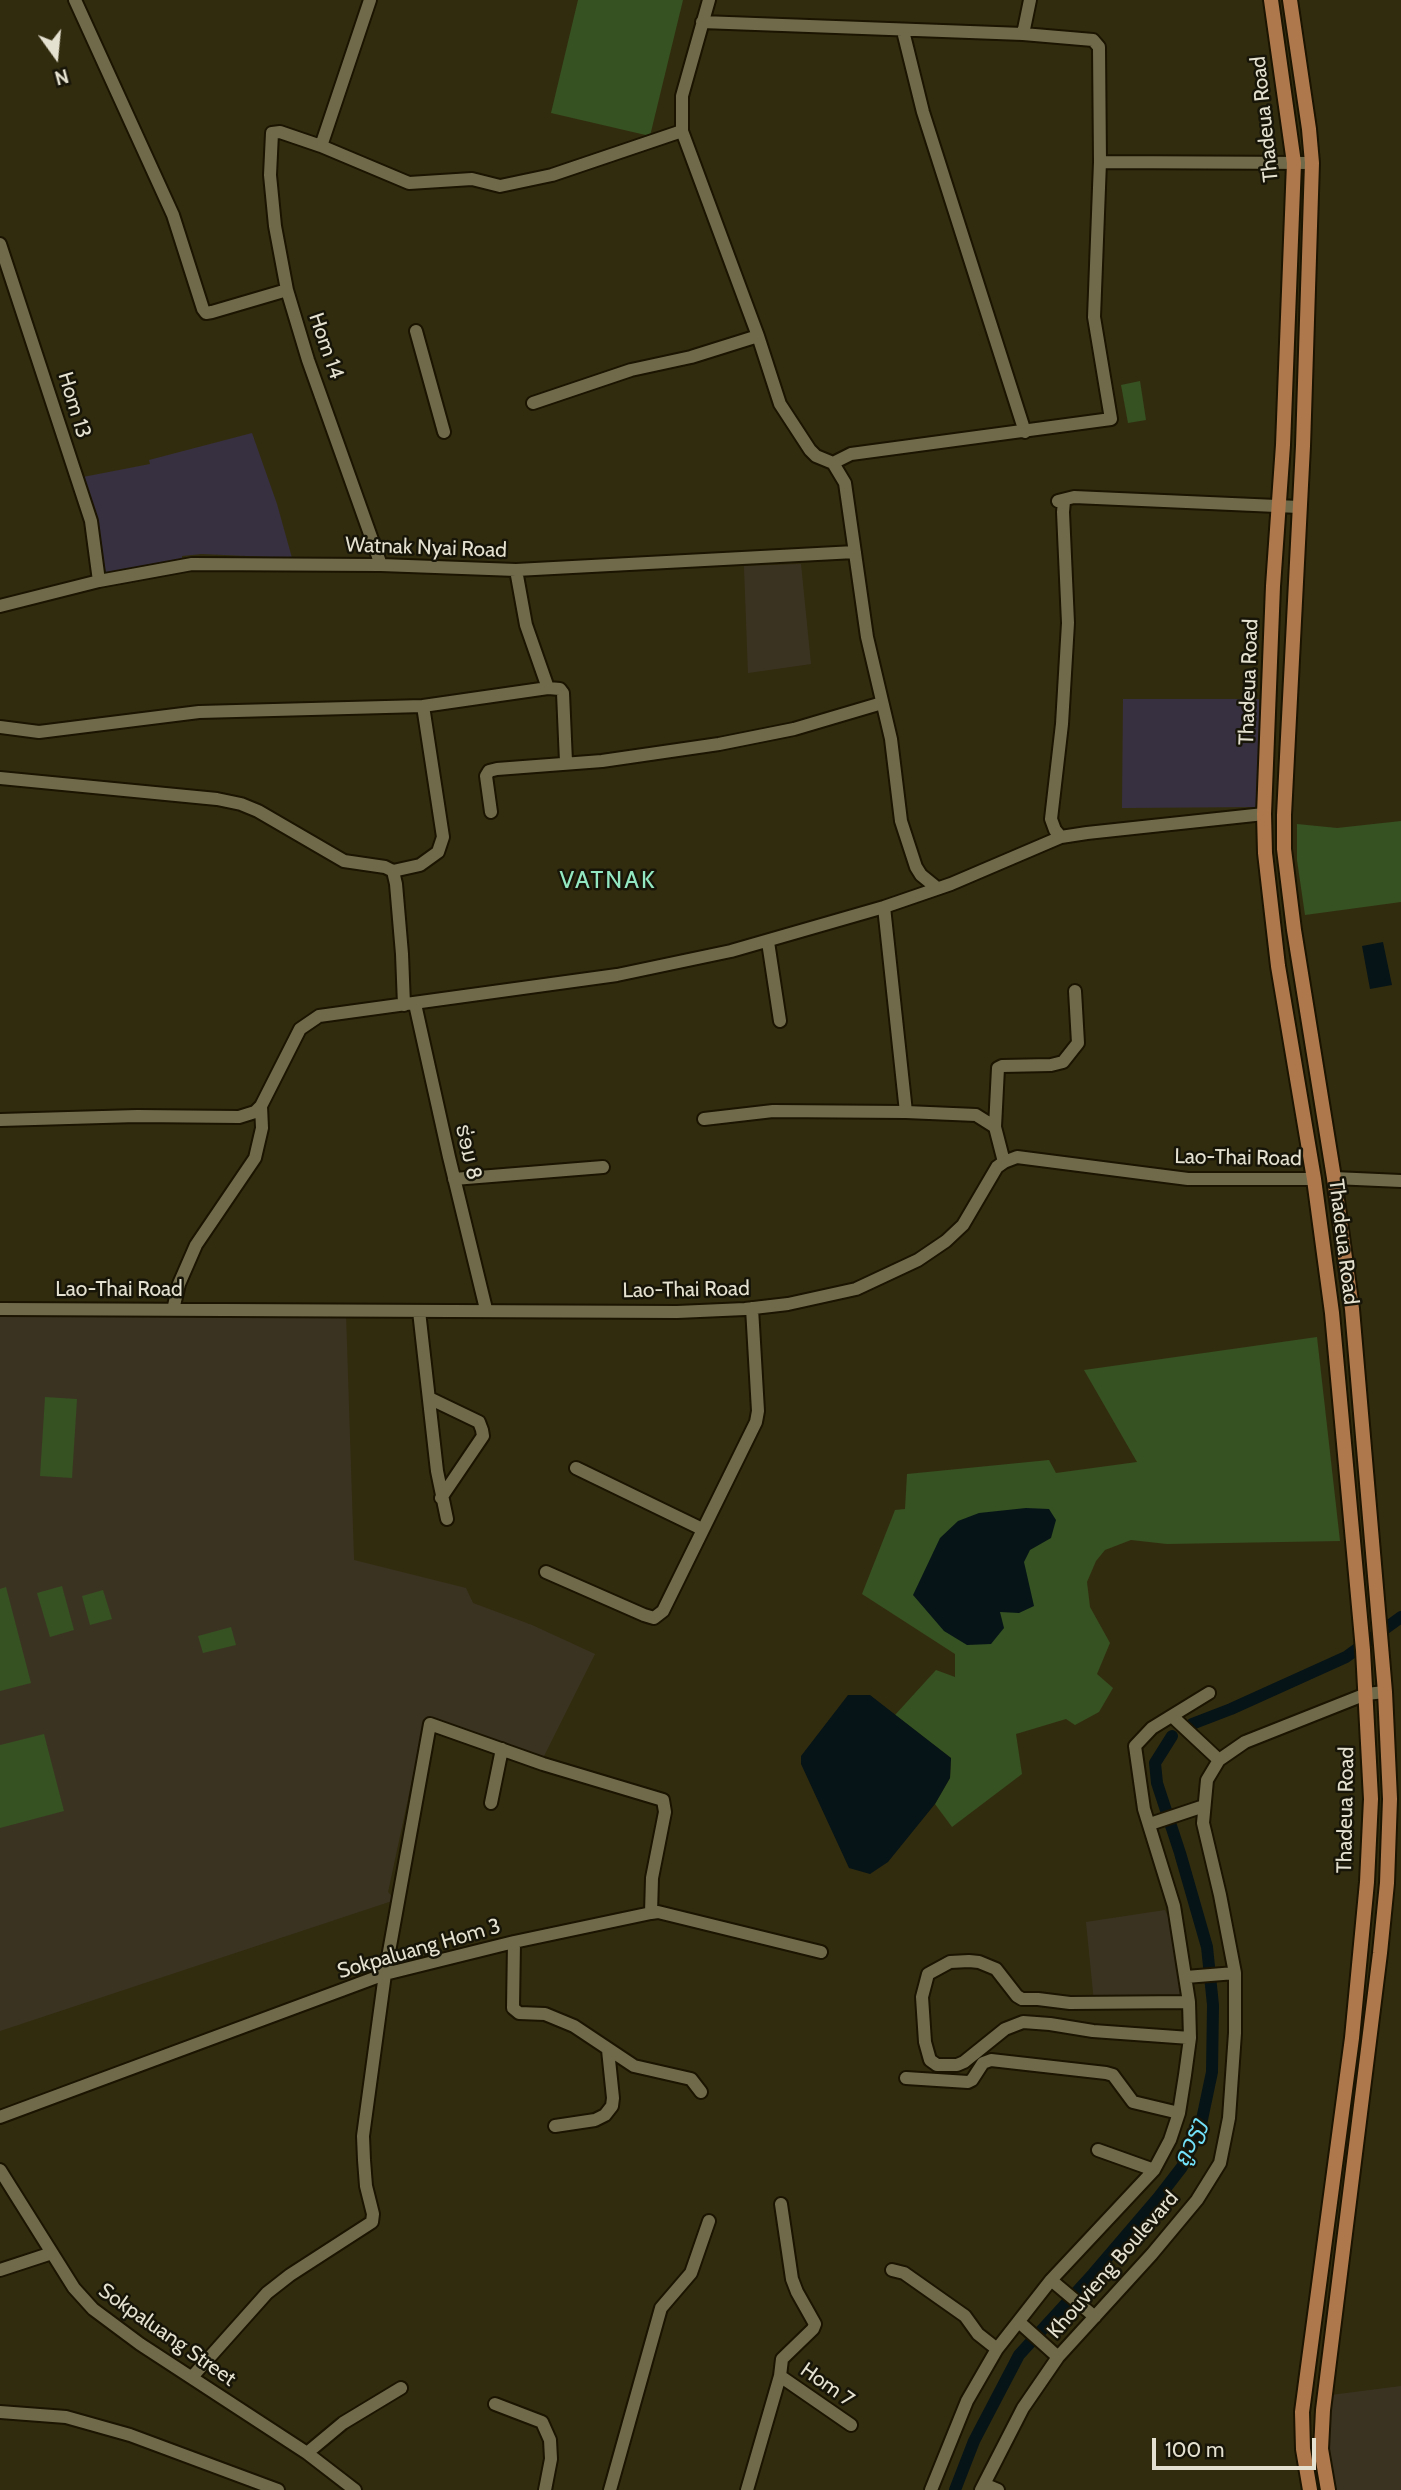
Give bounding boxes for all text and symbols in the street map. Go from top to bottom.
north arrow [21,21,91,91]
street label: Thadeua Road [1246,55,1284,183]
text: N [52,64,71,90]
street label: Hom 14 [303,310,349,382]
street label: Hom 13 [52,369,96,441]
street label: Watnak Nyai Road [345,533,507,563]
street label: Thadeua Road [1234,618,1264,746]
district label: VATNAK [560,867,656,895]
street label: ຮ່ອມ 8 [449,1122,487,1182]
street label: Lao-Thai Road [1174,1144,1302,1172]
street label: Thadeua Road [1323,1178,1363,1306]
street label: Lao-Thai Road [622,1276,750,1304]
street label: Lao-Thai Road [55,1277,183,1303]
street label: Thadeua Road [1332,1747,1360,1873]
street label: Sokpaluang Hom 3 [335,1914,503,1984]
water label: ຄູວຽງ [1167,2115,1213,2171]
street label: Khouvieng Boulevard [1042,2186,1184,2344]
street label: Sokpaluang Street [93,2278,241,2392]
street label: Hom 7 [795,2358,859,2412]
scale bar [1156,2424,1320,2468]
text: 100 m [1165,2437,1224,2462]

